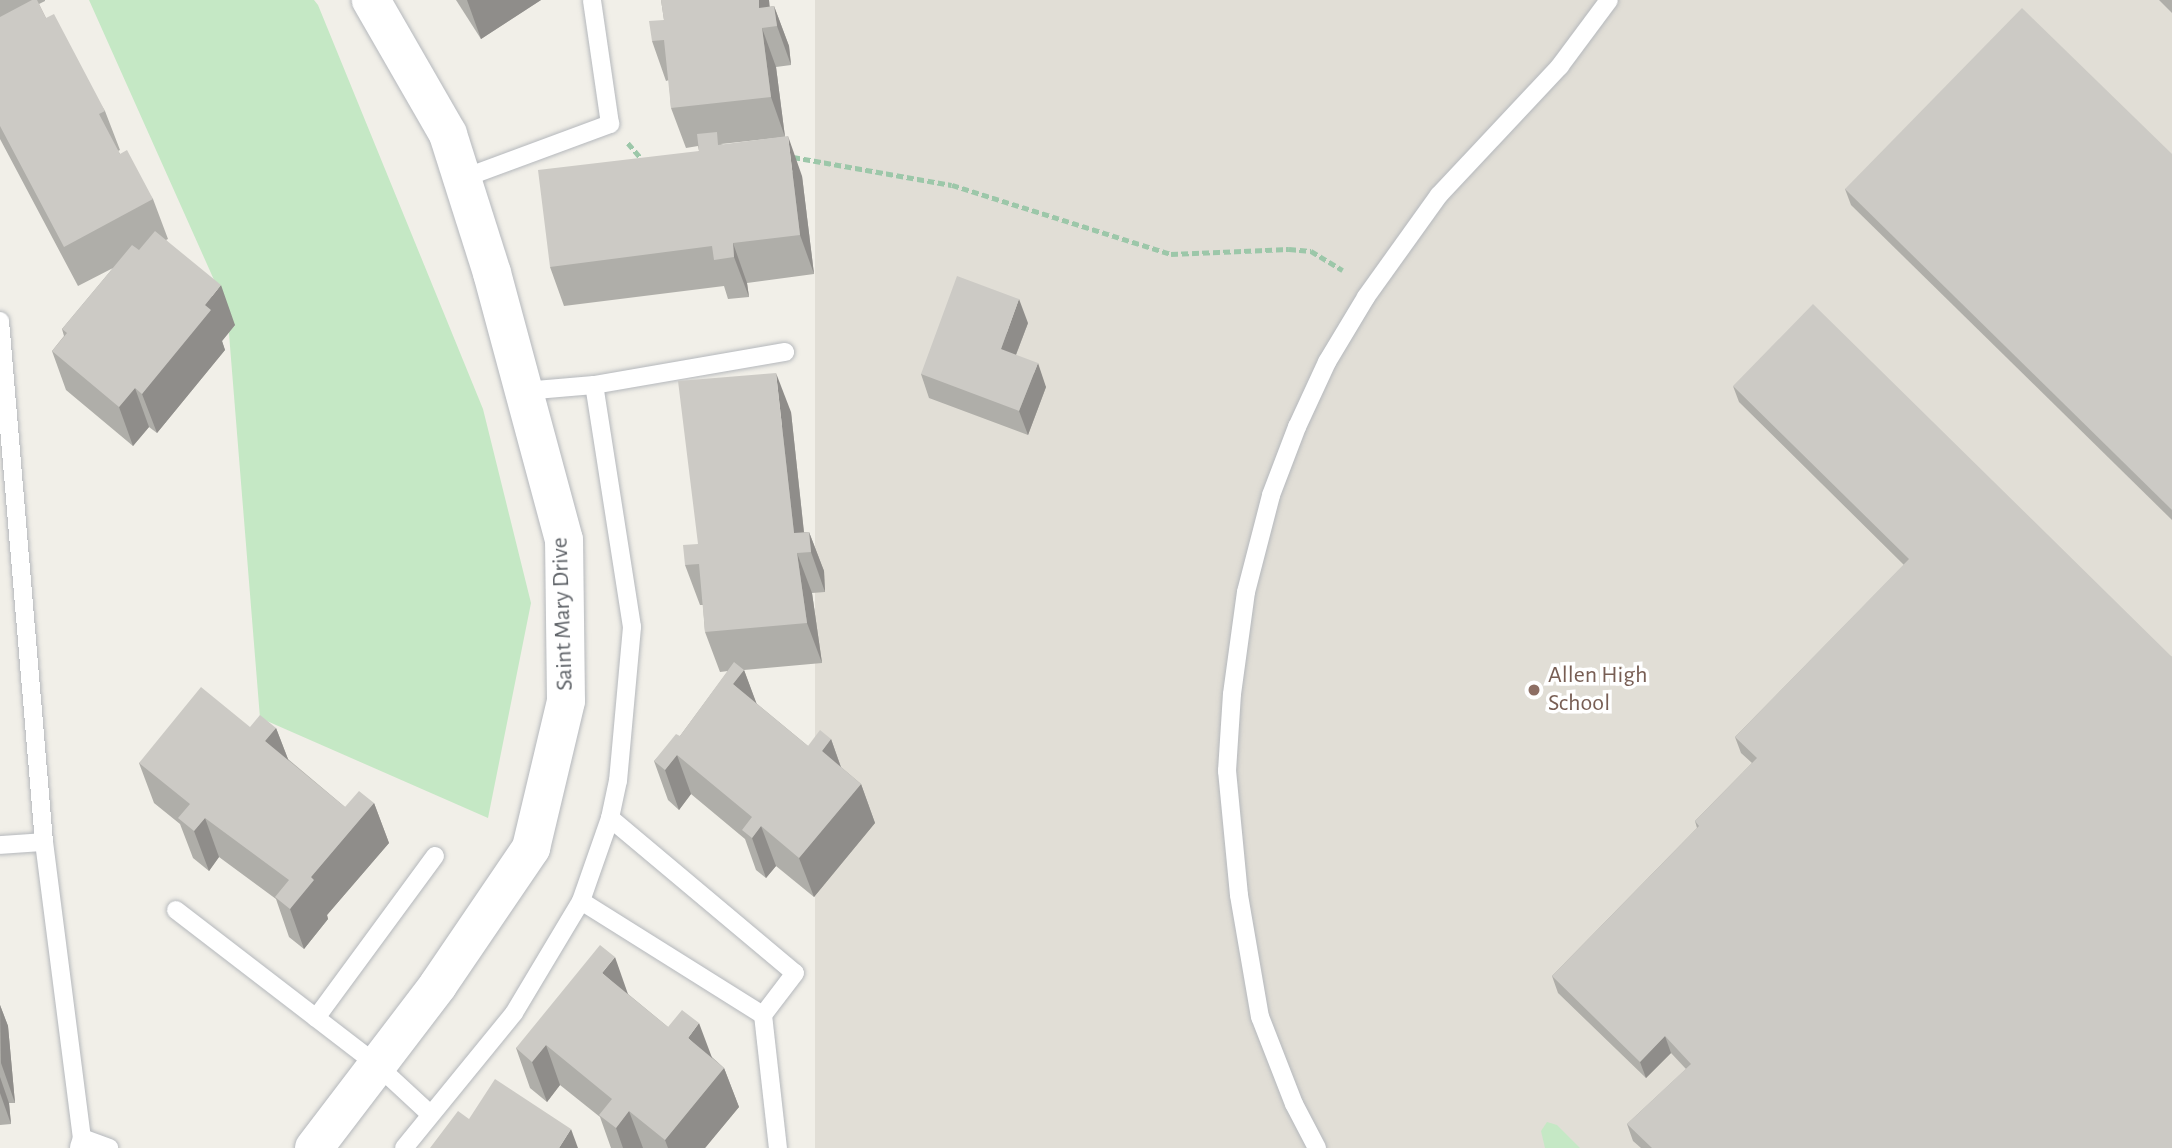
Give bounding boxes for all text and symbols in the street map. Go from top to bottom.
street label: Saint Mary Drive [546,537,580,691]
place label: Allen High School [1548,662,1648,718]
marker: Allen High School [1526,682,1542,698]

